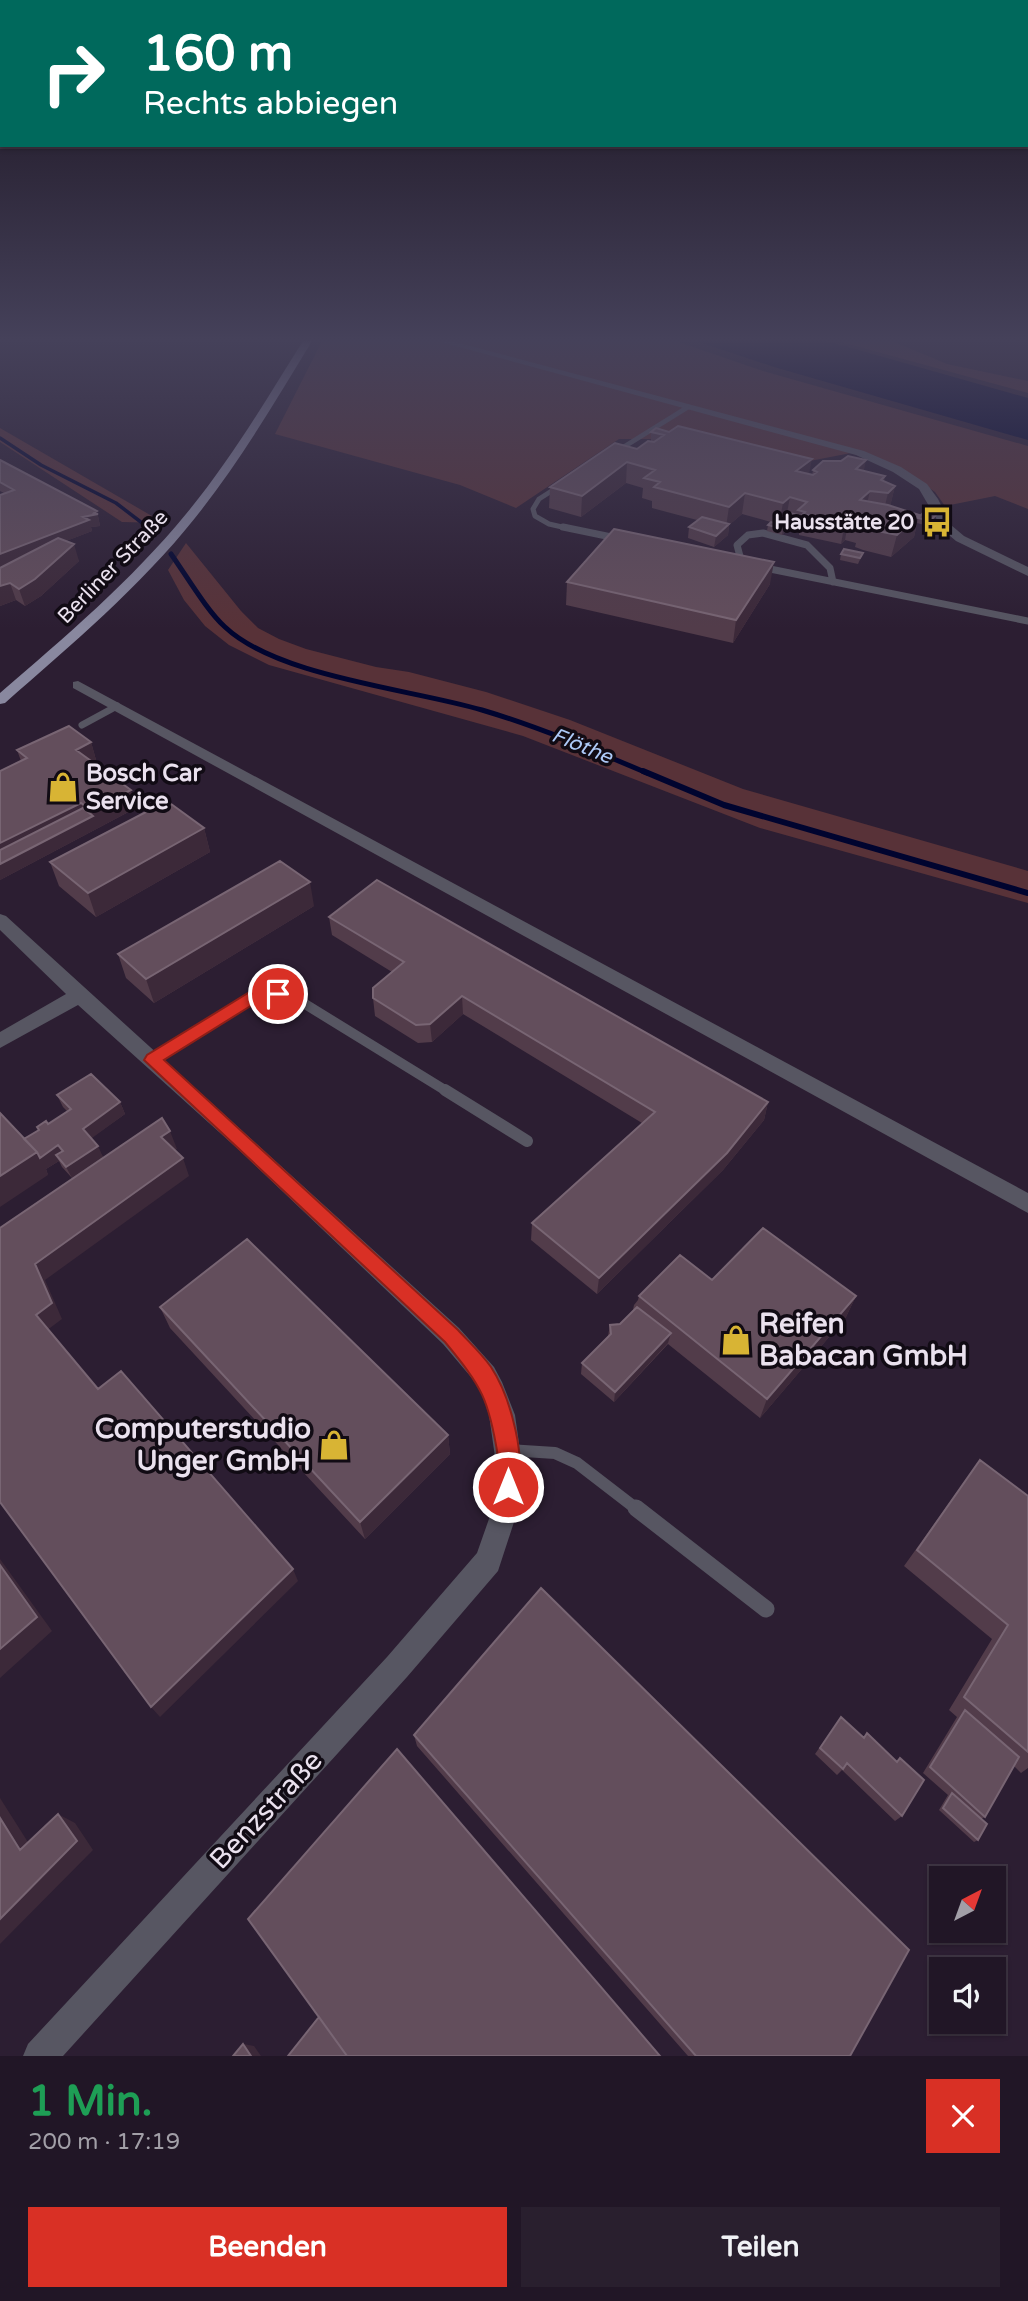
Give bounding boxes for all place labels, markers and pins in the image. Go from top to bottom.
bus stop icon: Hausstätte 20 [920,505,954,539]
place label: Hausstätte 20 [774,510,914,535]
place label: Bosch Car Service [86,759,202,816]
shop icon: Bosch Car Service [46,770,80,804]
pin [248,964,308,1024]
place label: Reifen Babacan GmbH [759,1307,968,1373]
shop icon: Reifen Babacan GmbH [719,1323,753,1357]
place label: Computerstudio Unger GmbH [95,1412,311,1478]
shop icon: Computerstudio Unger GmbH [317,1428,351,1462]

